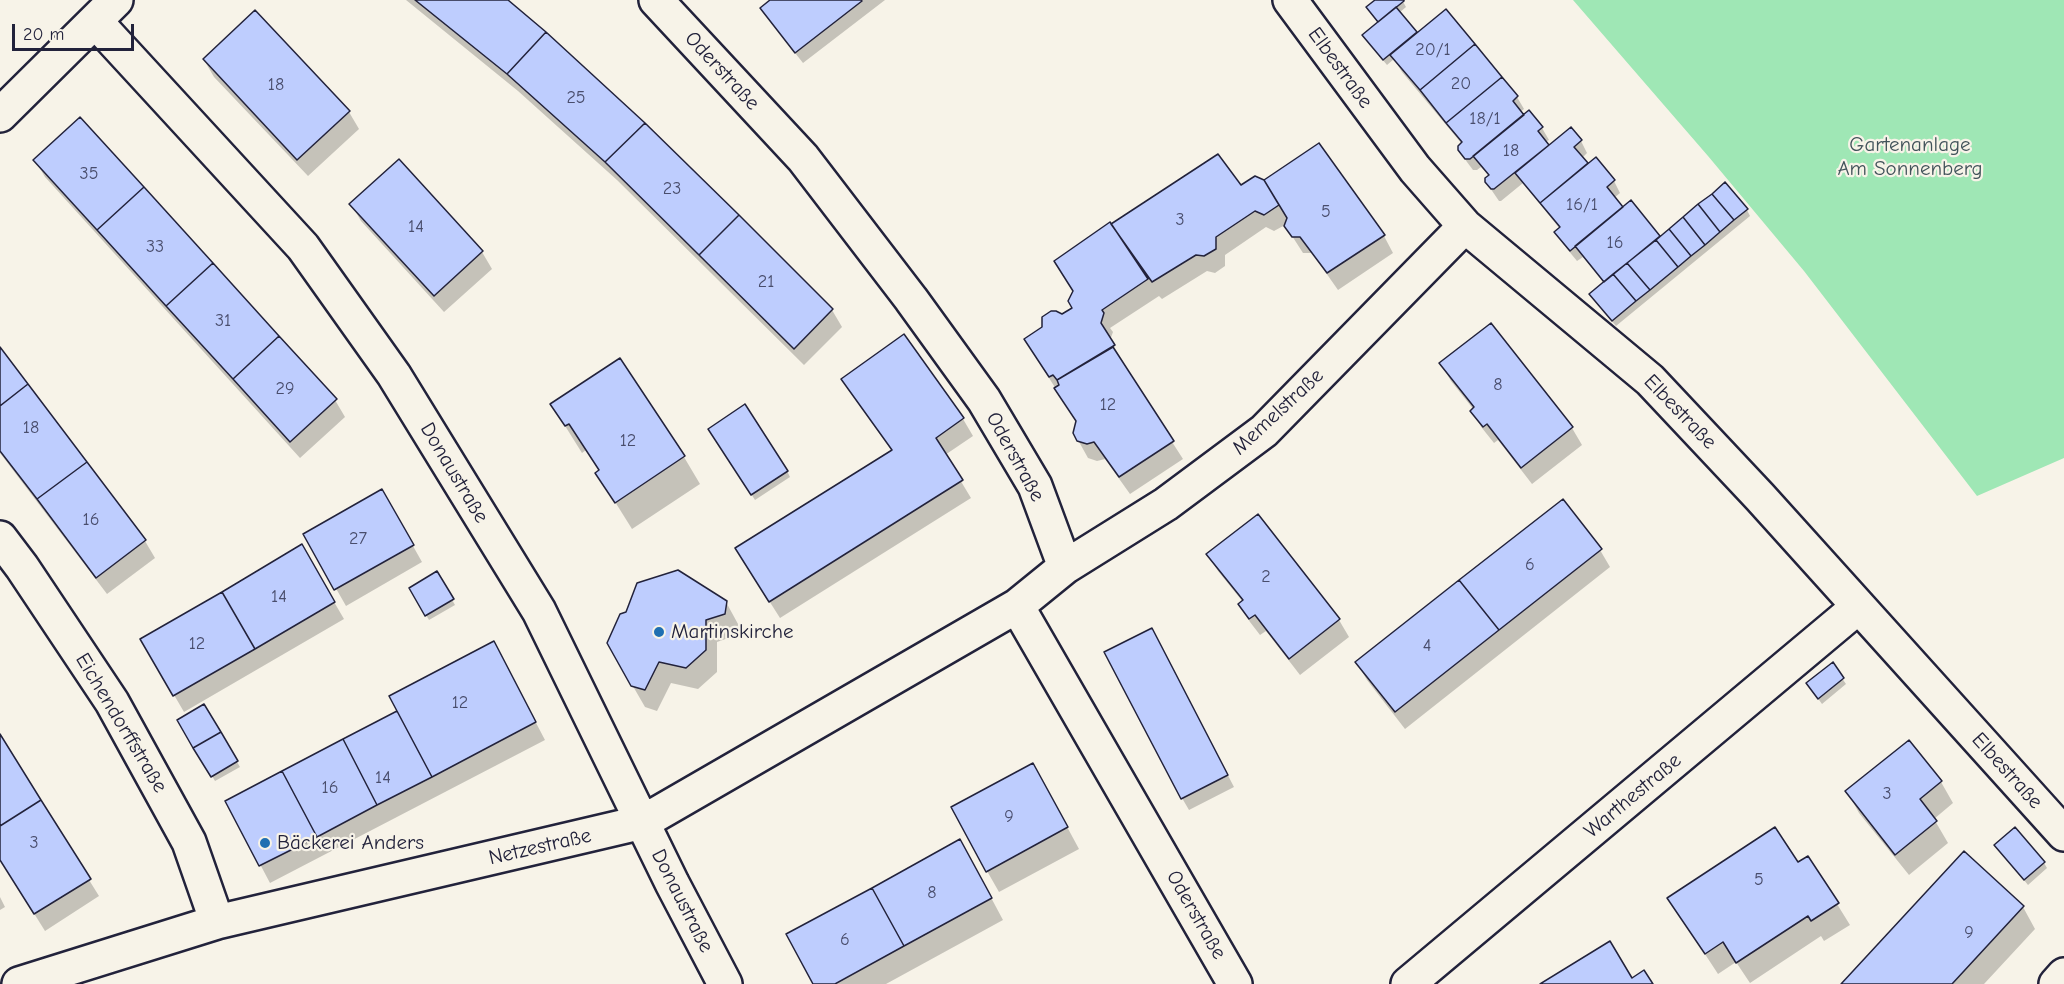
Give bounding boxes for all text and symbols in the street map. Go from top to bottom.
scale bar [15,12,136,50]
street label: Elbestraße [1302,23,1378,113]
text: 20 m [23,24,64,45]
street label: Oderstraße [679,26,765,116]
house number: 20/1 [1415,39,1451,61]
house number: 20 [1451,73,1471,95]
house number: 18 [268,74,284,96]
house number: 25 [566,87,586,109]
house number: 18/1 [1469,108,1501,130]
park label: Gartenanlage Am Sonnenberg [1837,132,1983,182]
house number: 18 [1503,140,1519,162]
house number: 35 [80,163,98,185]
house number: 23 [663,178,681,200]
house number: 16/1 [1566,194,1598,216]
house number: 5 [1321,201,1331,223]
house number: 3 [1175,209,1185,231]
house number: 14 [408,216,424,238]
house number: 16 [1607,232,1623,254]
house number: 33 [146,236,164,258]
house number: 21 [758,271,774,293]
house number: 31 [215,310,231,332]
street label: Memelstraße [1227,363,1329,461]
street label: Elbestraße [1638,369,1722,455]
house number: 8 [1493,374,1503,396]
house number: 29 [276,378,294,400]
house number: 12 [1100,394,1116,416]
street label: Oderstraße [980,408,1050,506]
house number: 18 [23,417,39,439]
street label: Donaustraße [414,418,494,528]
house number: 12 [620,430,636,452]
house number: 16 [83,509,99,531]
house number: 27 [349,528,367,550]
house number: 6 [1525,554,1535,576]
house number: 2 [1261,566,1271,588]
house number: 14 [271,586,287,608]
place label: Martinskirche [671,619,793,645]
marker: Martinskirche [652,625,666,639]
house number: 12 [189,633,205,655]
house number: 4 [1423,635,1431,657]
street label: Eichendorffstraße [69,649,173,797]
house number: 12 [452,692,468,714]
street label: Elbestraße [1966,728,2048,814]
street label: Warthestraße [1579,748,1687,844]
house number: 14 [375,767,391,789]
house number: 16 [322,777,338,799]
house number: 3 [1882,783,1892,805]
house number: 9 [1004,806,1014,828]
street label: Netzestraße [486,823,594,871]
place label: Bäckerei Anders [277,830,424,856]
house number: 3 [29,832,39,854]
marker: Bäckerei Anders [258,836,272,850]
street label: Donaustraße [645,845,719,957]
street label: Oderstraße [1160,866,1232,964]
house number: 5 [1754,869,1764,891]
house number: 8 [927,882,937,904]
house number: 9 [1964,922,1974,944]
house number: 6 [840,929,850,951]

